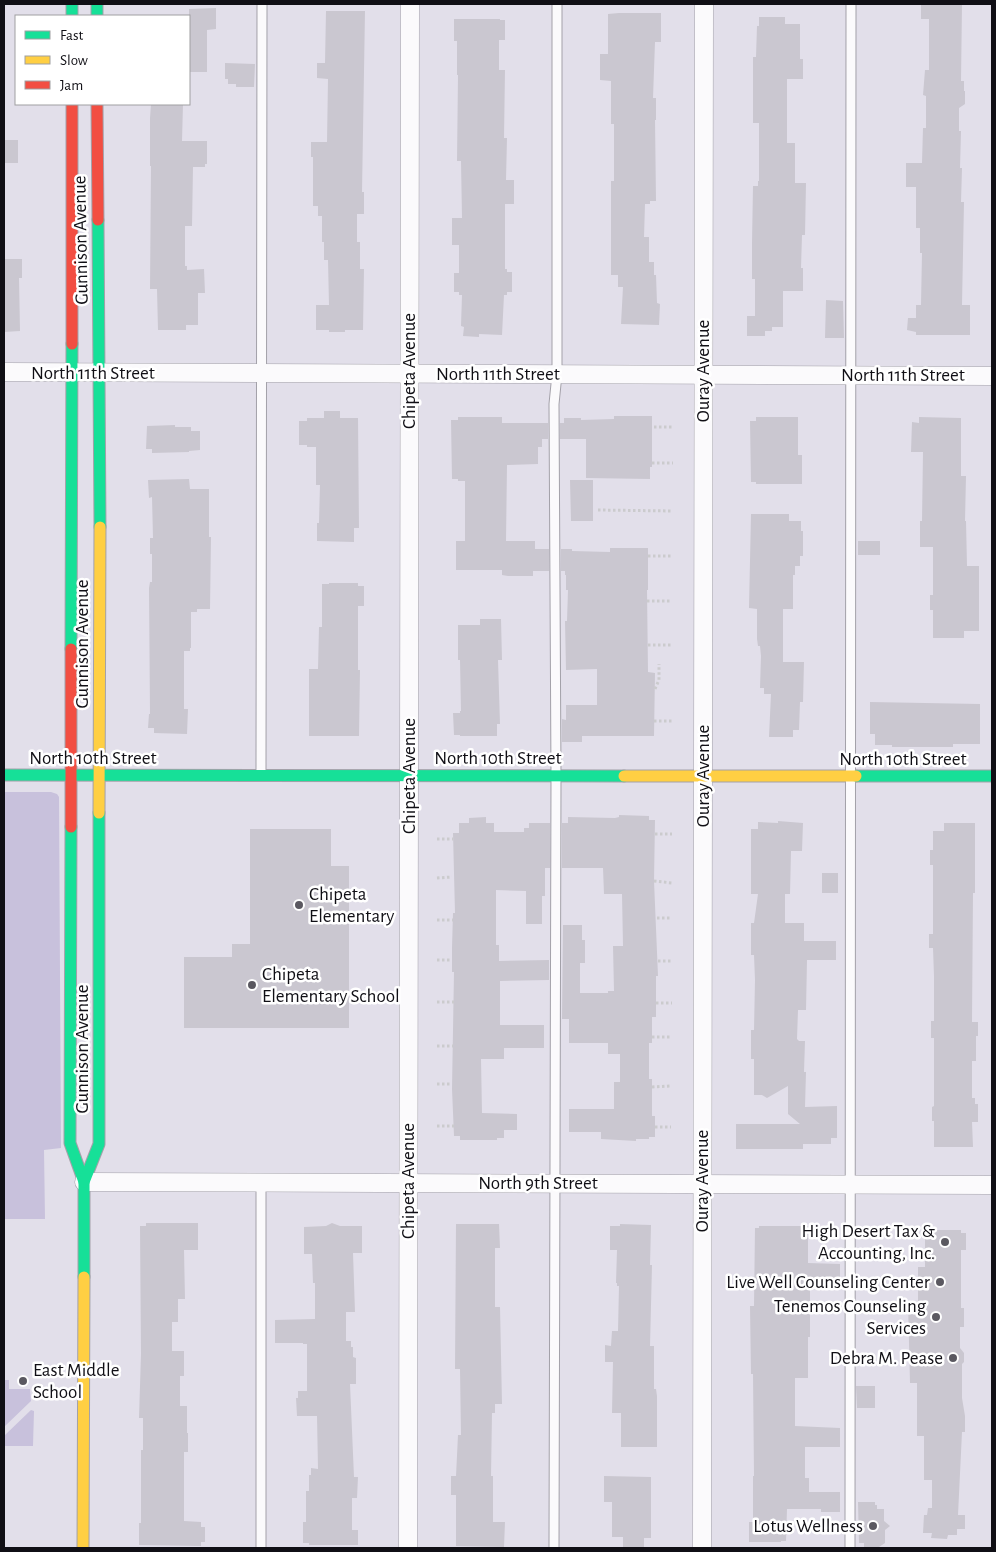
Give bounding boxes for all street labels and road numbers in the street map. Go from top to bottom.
street label: Gunnison Avenue [70,175,92,305]
street label: Chipeta Avenue [400,313,419,429]
street label: Ouray Avenue [694,320,713,422]
street label: North 11th Street [31,364,155,383]
street label: North 11th Street [436,365,560,384]
street label: North 11th Street [841,366,965,385]
street label: Gunnison Avenue [73,579,92,709]
street label: Chipeta Avenue [400,718,419,834]
street label: Ouray Avenue [694,725,713,827]
street label: North 10th Street [29,749,157,768]
street label: North 10th Street [434,749,562,768]
street label: North 10th Street [839,750,967,769]
street label: Gunnison Avenue [73,984,92,1114]
street label: Chipeta Avenue [399,1123,418,1239]
street label: Ouray Avenue [693,1130,712,1232]
street label: North 9th Street [478,1174,598,1193]

